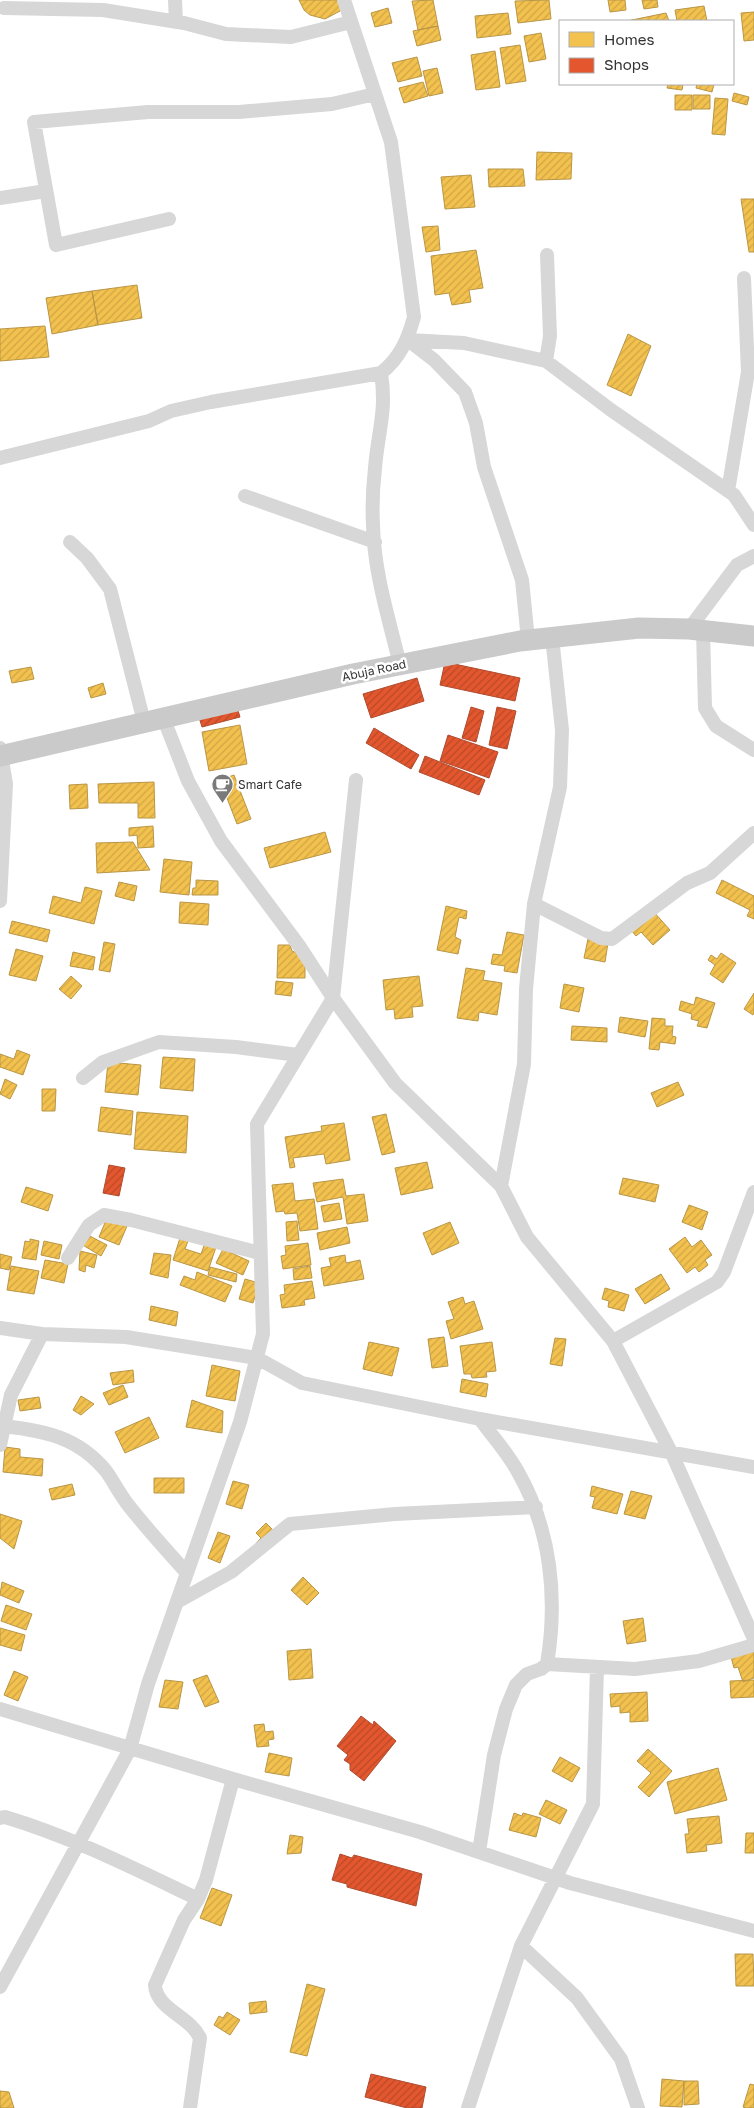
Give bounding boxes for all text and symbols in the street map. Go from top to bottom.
legend [559,20,734,85]
text: Homes [604,30,654,48]
text: Shops [604,55,649,73]
street label: Abuja Road [341,656,407,684]
cafe icon: Smart Cafe [210,772,234,803]
place label: Smart Cafe [238,777,302,792]

